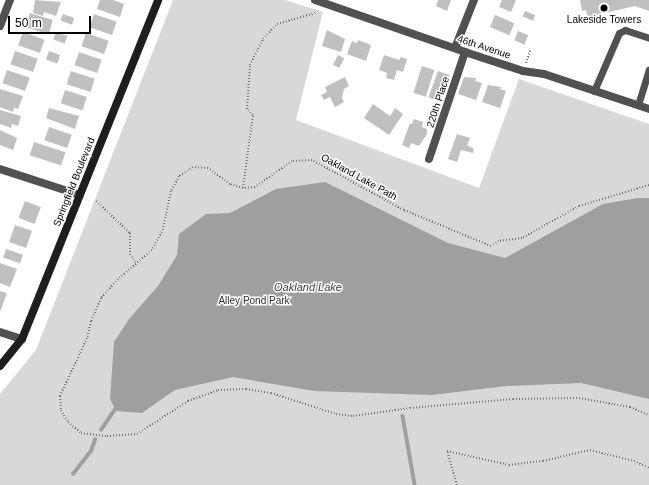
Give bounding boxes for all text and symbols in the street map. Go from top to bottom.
marker: Lakeside Towers [599,3,609,13]
scale bar [10,8,93,34]
place label: Lakeside Towers [567,14,641,26]
text: 50 m [15,16,42,30]
street label: 46th Avenue [456,33,512,61]
street label: 220th Place [424,75,452,129]
street label: Springfield Boulevard [51,136,97,228]
street label: Oakland Lake Path [319,151,399,203]
water label: Oakland Lake [274,280,342,294]
park label: Alley Pond Park [218,295,290,307]

